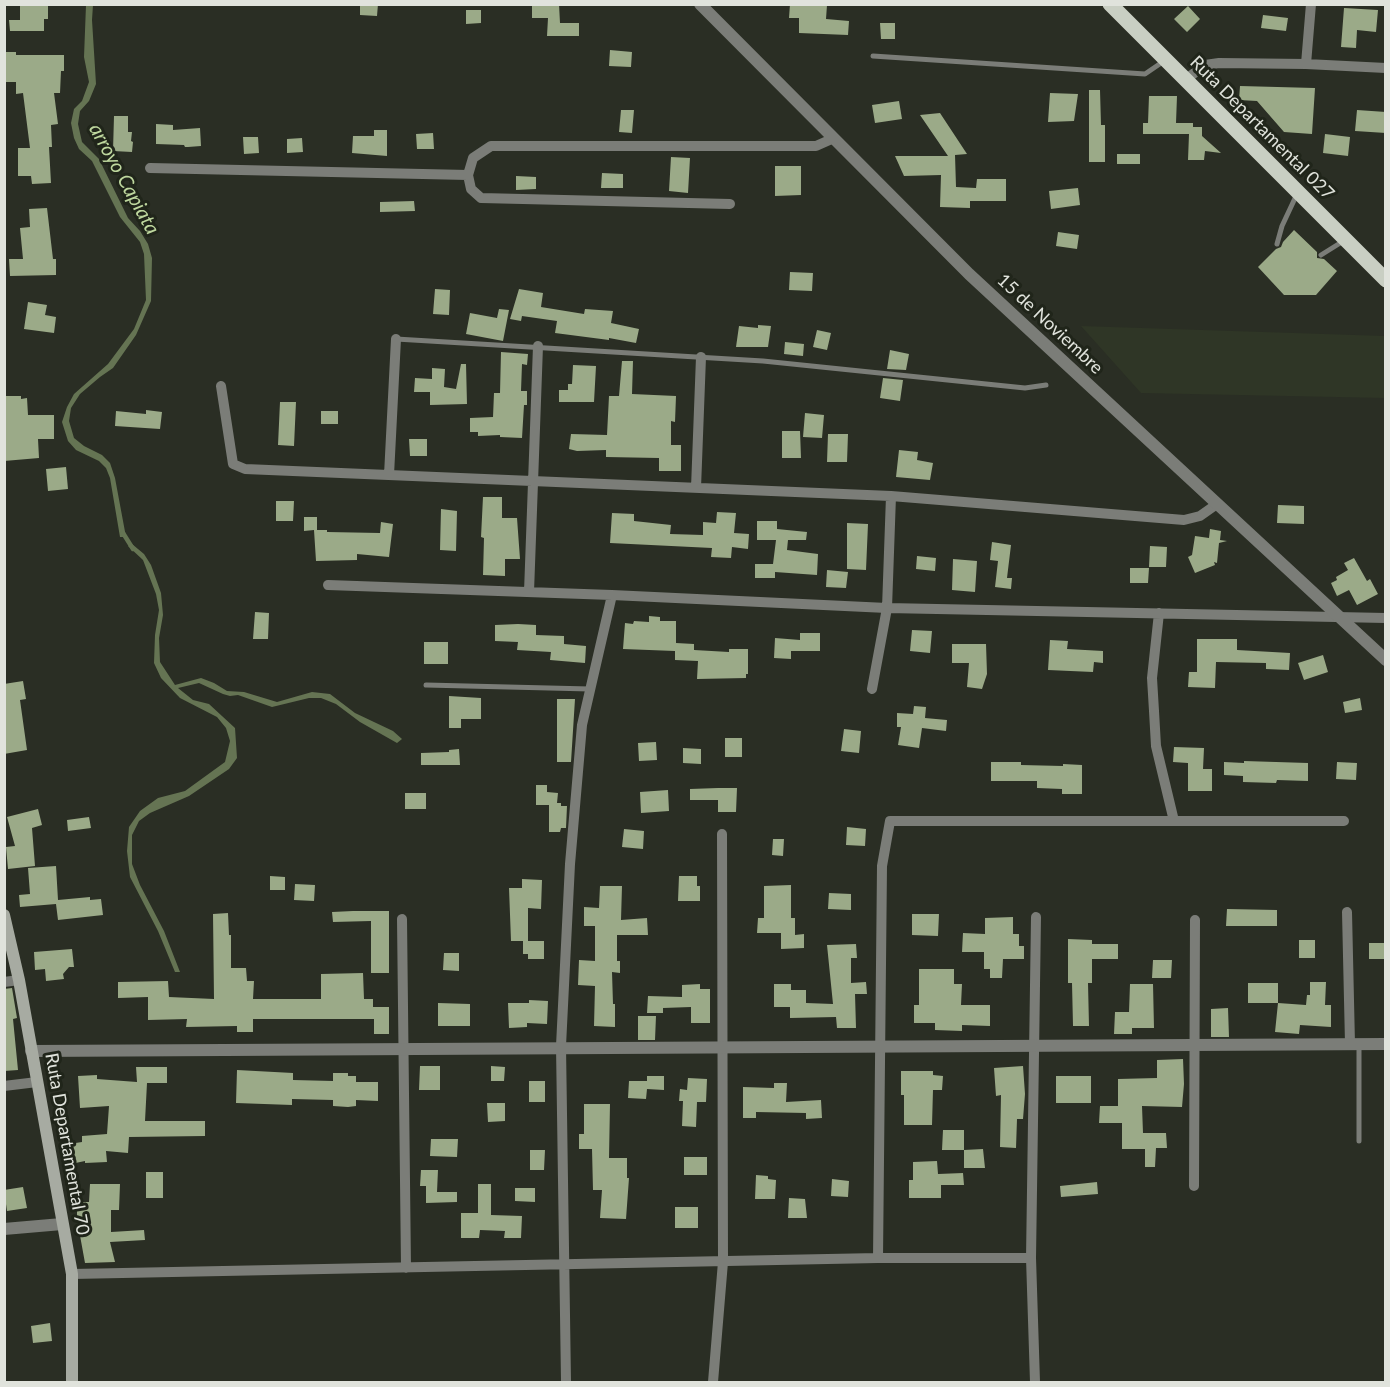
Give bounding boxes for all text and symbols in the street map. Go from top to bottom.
street label: Ruta Departamental 027 [1185,51,1339,205]
water label: arroyo Capiata [84,119,164,239]
street label: 15 de Noviembre [993,269,1107,379]
street label: Ruta Departamental 70 [40,1051,94,1237]

